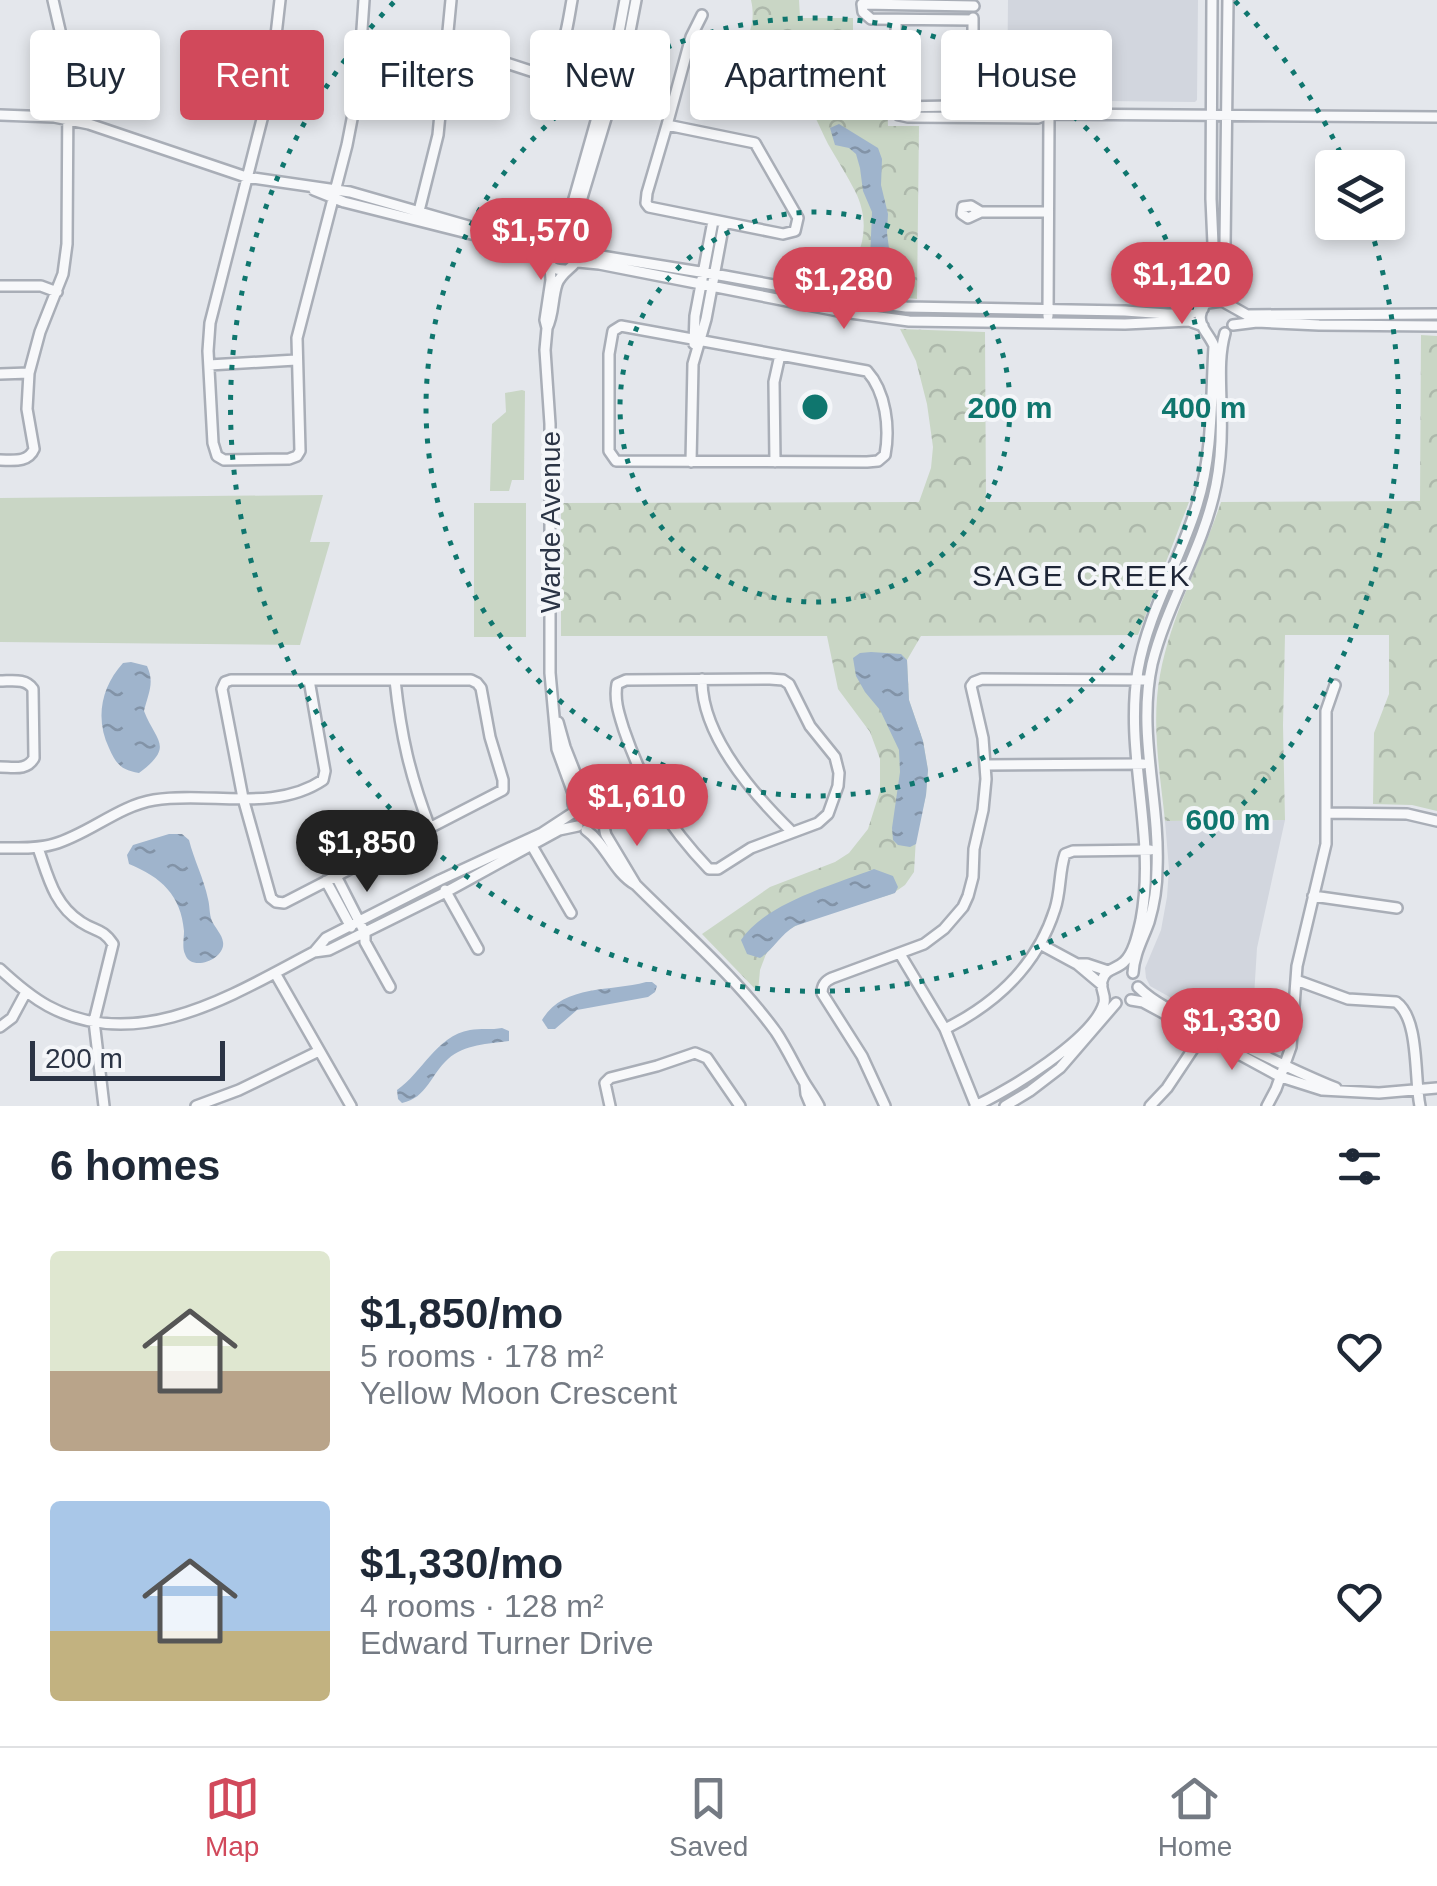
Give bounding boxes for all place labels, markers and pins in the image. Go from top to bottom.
pin: $1,570 [460,198,622,283]
pin: $1,120 [1101,242,1263,327]
pin: $1,280 [763,247,925,332]
centre of rings [797,389,833,425]
pin: $1,610 [556,764,718,849]
pin: $1,850 [286,810,448,895]
pin: $1,330 [1151,988,1313,1073]

